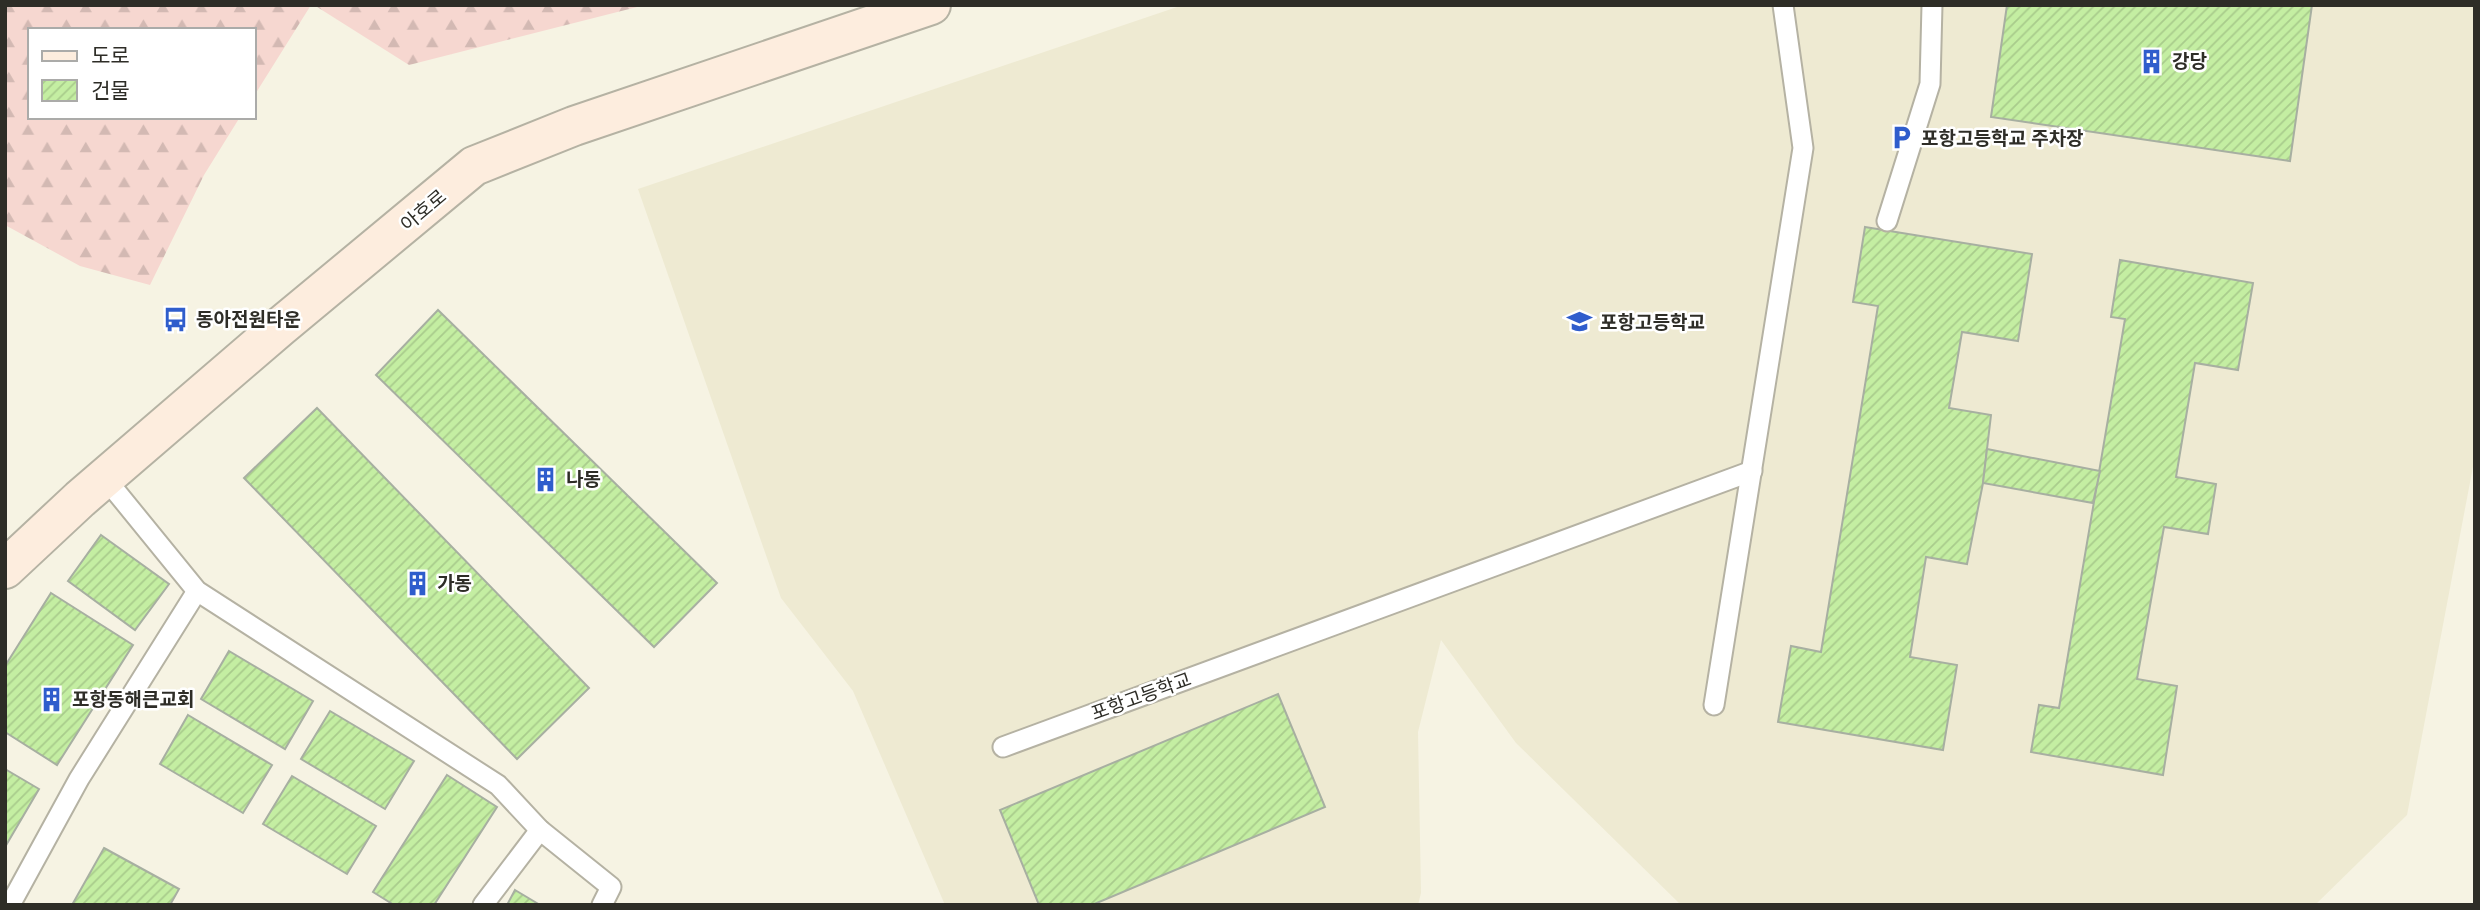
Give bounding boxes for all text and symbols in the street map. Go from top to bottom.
legend [28,28,256,119]
text: 도로 [91,44,130,67]
building icon: 강당 [2138,47,2166,75]
place label: 강당 [2172,51,2207,72]
text: 건물 [91,79,130,102]
parking icon: 포항고등학교 주차장 [1887,124,1915,152]
place label: 포항고등학교 주차장 [1921,128,2084,149]
street label: 아호로 [396,185,450,235]
bus stop icon: 동아전원타운 [162,305,190,333]
school or university icon: 포항고등학교 [1566,308,1594,336]
place label: 동아전원타운 [196,309,301,330]
place label: 포항고등학교 [1600,312,1705,333]
building icon: 나동 [532,465,560,493]
place label: 나동 [566,469,601,490]
building icon: 가동 [403,569,431,597]
place label: 가동 [437,573,472,594]
street label: 포항고등학교 [1088,669,1194,724]
building icon: 포항동해큰교회 [38,685,66,713]
place label: 포항동해큰교회 [72,689,194,710]

